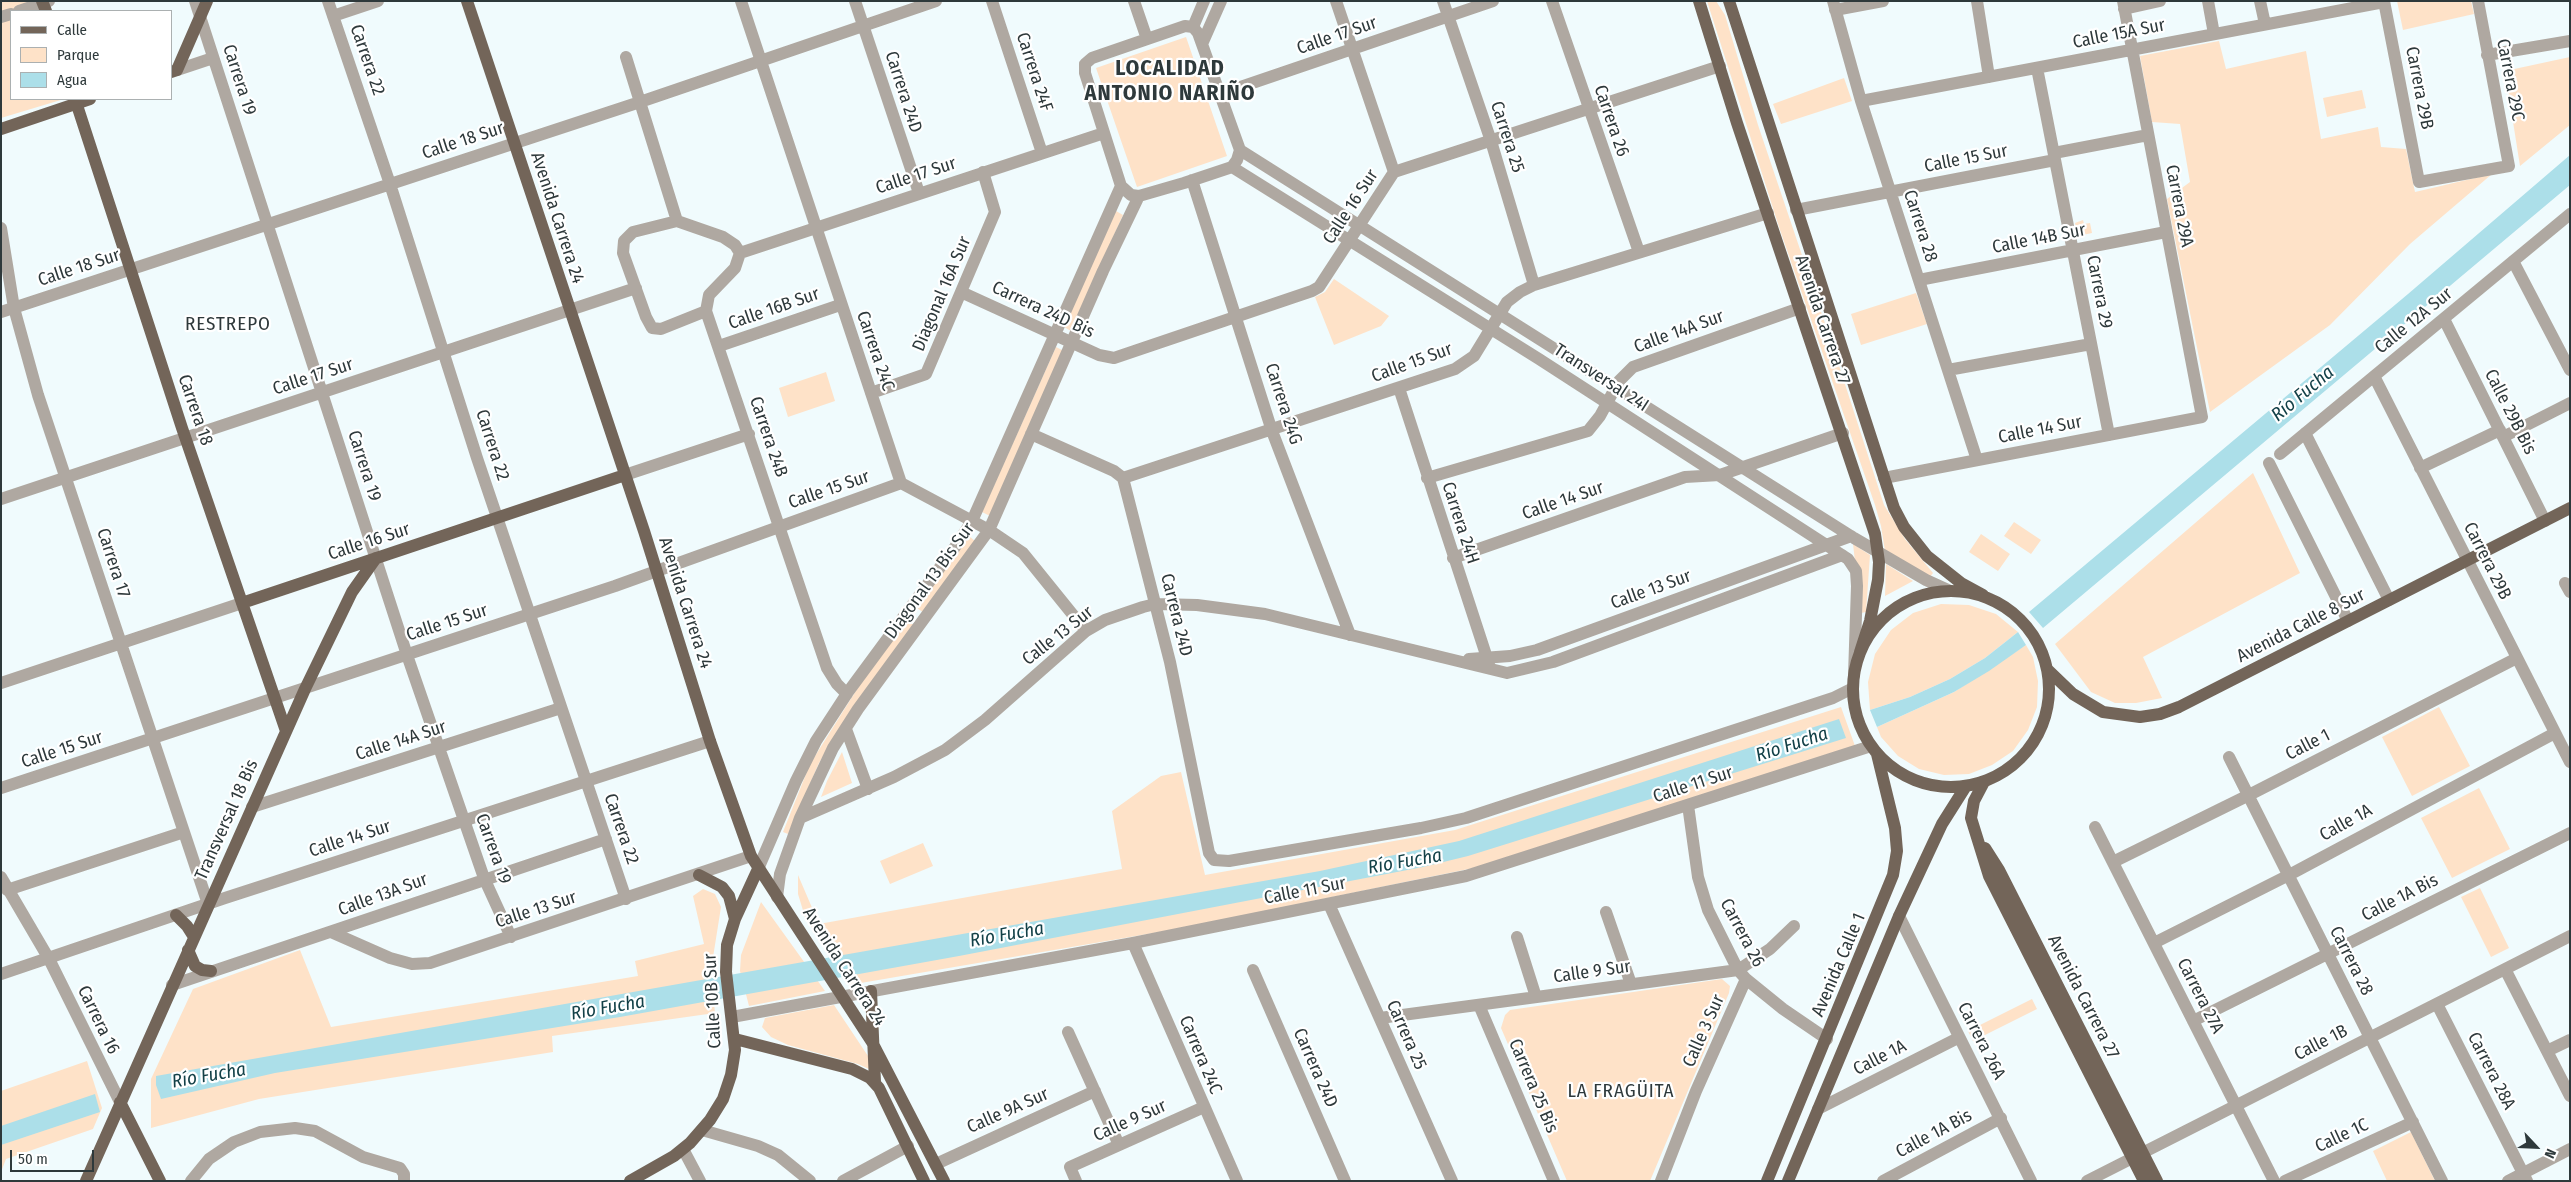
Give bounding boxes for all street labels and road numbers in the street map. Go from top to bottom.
street label: Calle 17 Sur [1294,12,1380,60]
street label: Calle 15A Sur [2071,14,2167,54]
street label: Carrera 22 [345,22,389,98]
street label: Carrera 24F [1011,30,1057,114]
street label: Carrera 29C [2491,37,2529,123]
street label: Carrera 19 [217,42,261,118]
street label: Carrera 29B [2400,45,2438,131]
street label: Carrera 24D [880,49,926,135]
street label: Carrera 26 [1589,82,1633,160]
street label: Carrera 25 [1485,99,1529,175]
street label: Calle 18 Sur [419,118,507,164]
street label: Calle 15 Sur [1923,140,2009,178]
street label: Avenida Carrera 24 [526,150,588,286]
street label: Calle 17 Sur [873,153,959,199]
street label: Carrera 29A [2160,163,2198,249]
street label: Calle 16 Sur [1319,165,1383,249]
street label: Carrera 28 [1898,187,1942,265]
street label: Calle 14B Sur [1991,219,2087,259]
street label: Diagonal 16A Sur [908,233,976,355]
street label: Calle 18 Sur [35,245,123,291]
street label: Avenida Carrera 27 [1790,252,1854,388]
street label: Carrera 29 [2081,254,2117,330]
street label: Carrera 24D Bis [988,277,1098,343]
street label: Calle 16B Sur [726,283,822,335]
street label: Calle 12A Sur [2371,283,2457,359]
street label: Calle 14A Sur [1631,306,1727,358]
street label: Carrera 24C [851,308,899,394]
street label: Calle 15 Sur [1369,338,1455,388]
street label: Transversal 24I [1550,339,1652,417]
street label: Calle 17 Sur [270,354,356,400]
street label: Carrera 24G [1260,361,1306,447]
street label: Calle 29B Bis [2479,366,2541,458]
street label: Carrera 18 [173,372,217,448]
street label: Carrera 24B [744,394,792,480]
street label: Carrera 22 [470,407,514,483]
street label: Calle 14 Sur [1996,411,2084,449]
street label: Carrera 19 [342,428,386,504]
street label: Calle 15 Sur [786,466,872,514]
street label: Calle 14 Sur [1519,477,1607,525]
street label: Carrera 24H [1437,479,1483,567]
street label: Calle 16 Sur [325,519,413,565]
street label: Diagonal 13 Bis Sur [881,519,979,643]
street label: Carrera 29B [2458,519,2516,603]
street label: Carrera 17 [92,526,134,600]
street label: Avenida Carrera 24 [654,535,716,671]
street label: Calle 13 Sur [1608,565,1694,615]
street label: Carrera 24D [1155,572,1197,658]
street label: Avenida Calle 8 Sur [2233,584,2369,668]
street label: Calle 15 Sur [404,600,490,646]
street label: Calle 13 Sur [1018,602,1098,670]
street label: Calle 14A Sur [353,716,449,766]
street label: Calle 1 [2282,725,2334,765]
street label: Calle 15 Sur [19,727,105,773]
street label: Transversal 18 Bis [191,756,263,884]
street label: Calle 11 Sur [1650,762,1736,808]
street label: Carrera 22 [599,791,643,867]
street label: Calle 1A [2316,800,2376,846]
street label: Carrera 19 [470,811,516,887]
street label: Calle 14 Sur [306,816,394,862]
street label: Calle 13A Sur [335,869,431,921]
street label: Calle 1A Bis [2358,870,2442,926]
street label: Calle 11 Sur [1262,873,1348,909]
street label: Calle 13 Sur [493,887,579,933]
street label: Carrera 26 [1715,895,1769,971]
street label: Avenida Carrera 24 [798,904,890,1030]
street label: Avenida Calle 1 [1808,910,1870,1020]
street label: Carrera 28 [2324,923,2378,999]
street label: Avenida Carrera 27 [2043,932,2123,1062]
street label: Calle 10B Sur [700,953,726,1049]
street label: Carrera 27A [2172,955,2228,1037]
street label: Calle 9 Sur [1552,956,1632,988]
street label: Carrera 16 [72,982,124,1058]
street label: Calle 3 Sur [1678,991,1730,1071]
street label: Carrera 25 [1381,997,1431,1073]
street label: Carrera 26A [1952,999,2010,1083]
street label: Carrera 24C [1174,1013,1226,1097]
street label: Calle 1B [2291,1020,2351,1066]
street label: Carrera 24D [1288,1025,1342,1111]
street label: Carrera 28A [2462,1029,2520,1113]
street label: Carrera 25 Bis [1504,1036,1562,1136]
street label: Calle 1A [1850,1036,1910,1080]
street label: Calle 9A Sur [964,1083,1052,1139]
street label: Calle 9 Sur [1090,1095,1170,1147]
street label: Calle 1A Bis [1892,1105,1976,1163]
street label: Calle 1C [2312,1114,2372,1158]

